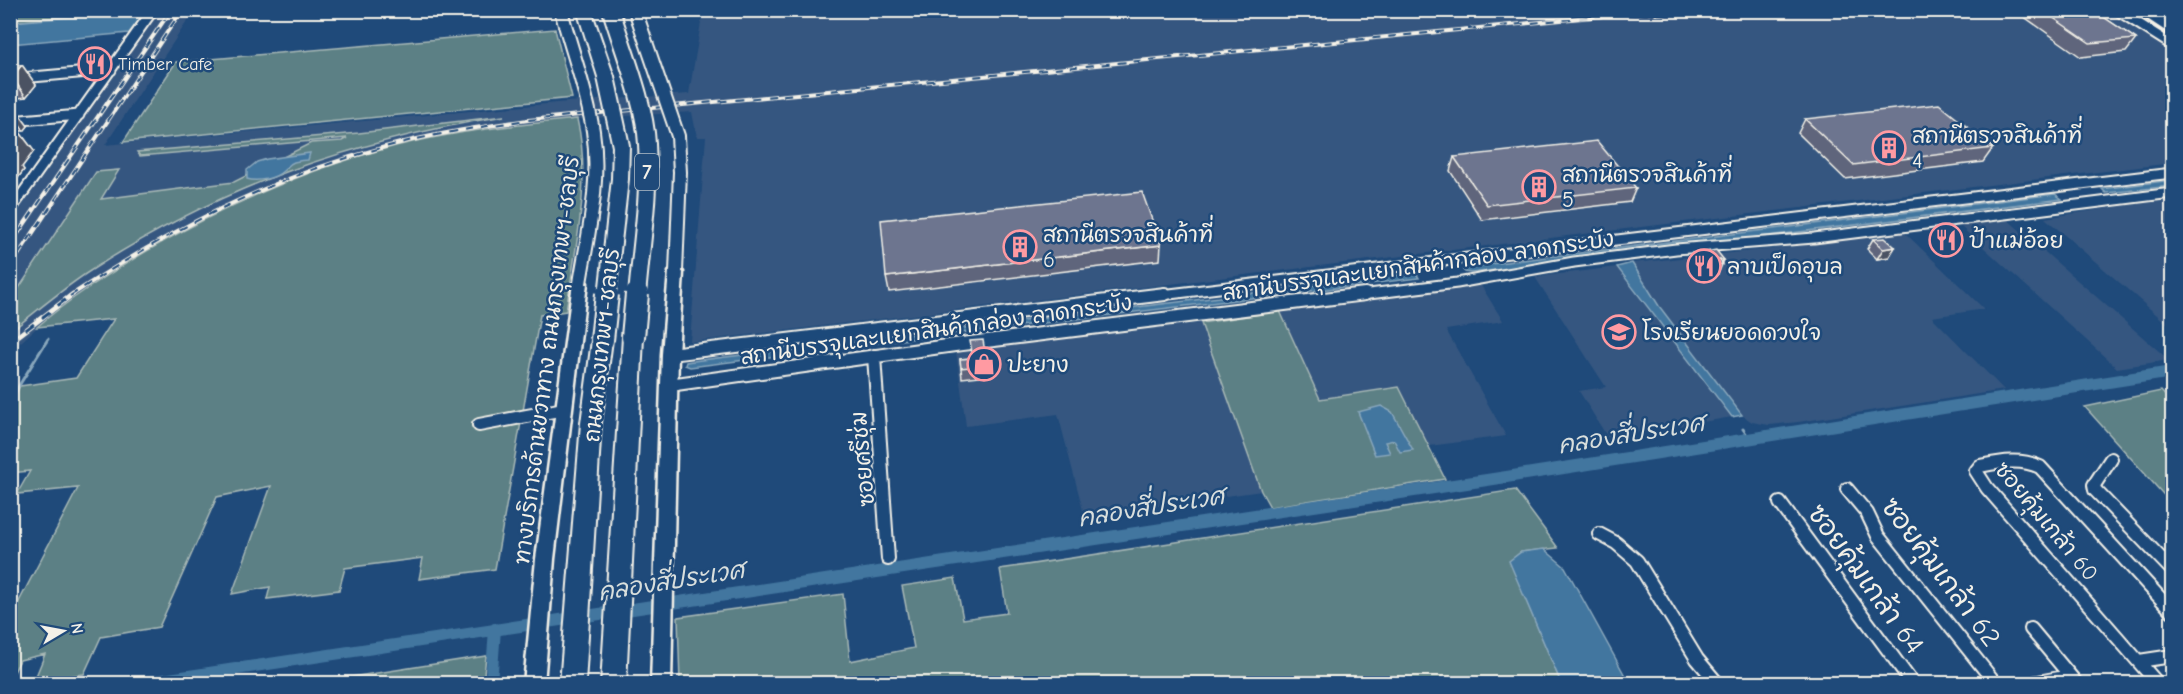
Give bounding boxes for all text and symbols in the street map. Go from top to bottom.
restaurant icon: Timber Cafe [77,46,113,82]
place label: Timber Cafe [118,54,212,75]
place label: สถานีตรวจสินค้าที่ 4 [1912,115,2082,174]
building icon: สถานีตรวจสินค้าที่ 4 [1871,130,1907,166]
street label: ทางบริการด้านขวาทาง ถนนกรุงเทพฯ-ชลบุรี [507,154,588,566]
road number: 7 [635,154,659,190]
place label: สถานีตรวจสินค้าที่ 5 [1562,154,1732,213]
building icon: สถานีตรวจสินค้าที่ 5 [1521,169,1557,205]
place label: สถานีตรวจสินค้าที่ 6 [1043,214,1213,273]
restaurant icon: ป้าแม่อ้อย [1928,222,1964,258]
street label: สถานีบรรจุและแยกสินค้ากล่อง ลาดกระบัง [1220,224,1616,309]
place label: ป้าแม่อ้อย [1969,225,2064,254]
building icon: สถานีตรวจสินค้าที่ 6 [1002,229,1038,265]
street label: ถนนกรุงเทพฯ-ชลบุรี [578,246,628,444]
restaurant icon: ลาบเป็ดอุบล [1686,248,1722,284]
place label: ลาบเป็ดอุบล [1727,252,1843,283]
street label: สถานีบรรจุและแยกสินค้ากล่อง ลาดกระบัง [738,288,1134,373]
school or university icon: โรงเรียนยอดดวงใจ [1601,314,1637,350]
place label: โรงเรียนยอดดวงใจ [1642,318,1821,346]
shop icon: ปะยาง [966,346,1002,382]
place label: ปะยาง [1007,352,1069,378]
water label: คลองสี่ประเวศ [1555,400,1712,459]
street label: ซอยศรีชุ่ม [845,410,883,508]
street label: ซอยคุ้มเกล้า 60 [1987,456,2105,588]
water label: คลองสี่ประเวศ [1075,473,1232,532]
street label: ซอยคุ้มเกล้า 62 [1871,491,2008,655]
street label: ซอยคุ้มเกล้า 64 [1798,497,1932,662]
water label: คลองสี่ประเวศ [595,547,752,606]
north arrow [33,601,93,661]
text: N [67,622,87,635]

